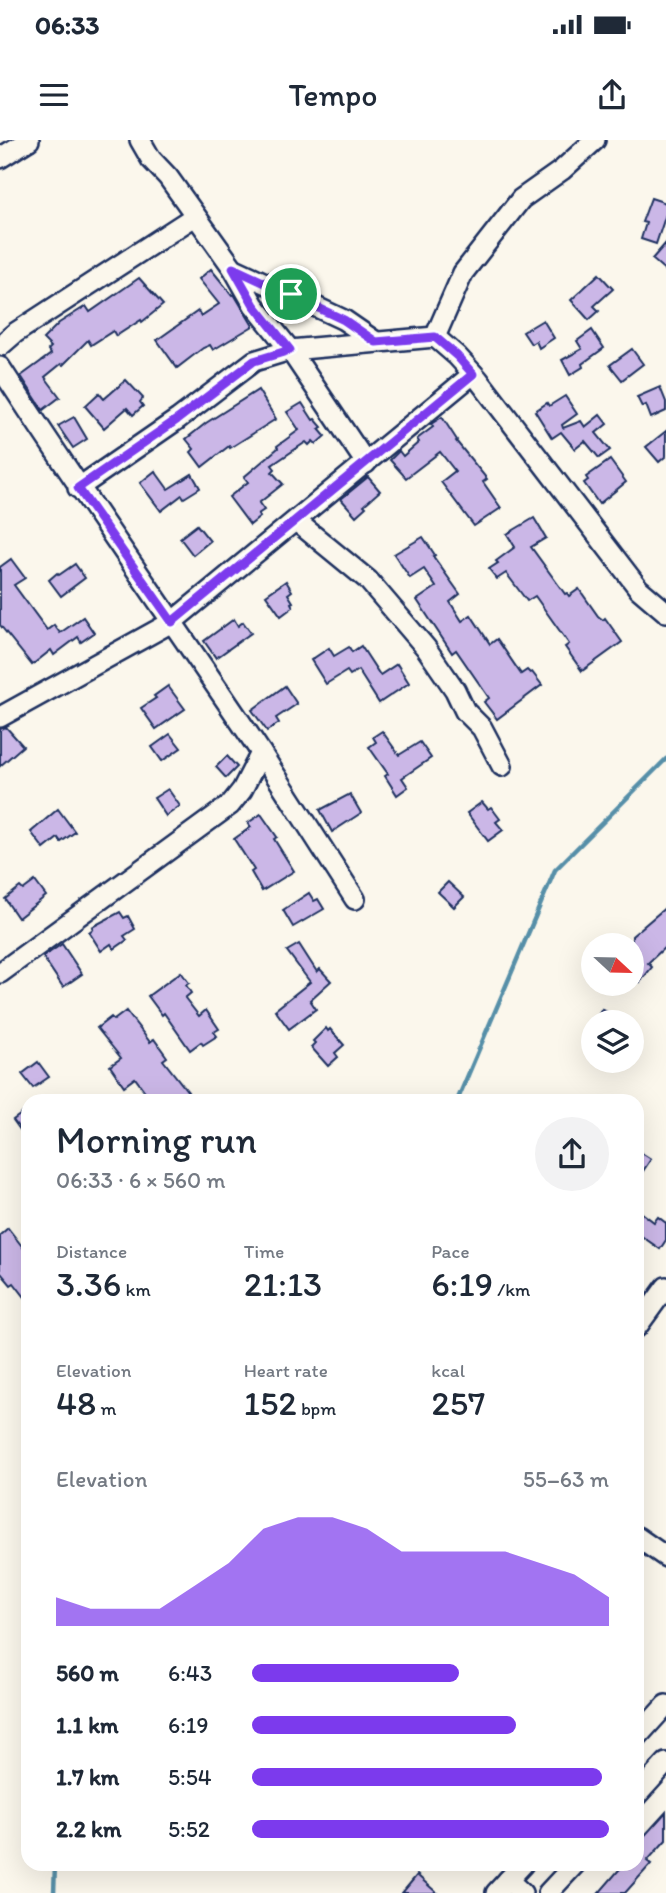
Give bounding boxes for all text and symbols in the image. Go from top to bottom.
text: 06:33 [35,9,99,41]
icon: menu [35,76,73,114]
text: Tempo [289,76,378,114]
icon: share [593,76,631,114]
pin [261,264,321,324]
icon: arrive [272,275,310,313]
north arrow [581,933,644,996]
map controls [581,933,644,1073]
button: layers [581,1010,644,1073]
text: Morning run [56,1117,257,1163]
button: share [535,1117,609,1191]
text: 06:33 · 6 × 560 m [56,1166,226,1194]
text: Distance [56,1240,127,1263]
text: Time [244,1240,284,1263]
text: Pace [431,1240,469,1263]
text: 3.36 [56,1263,121,1305]
text: 21:13 [244,1263,322,1305]
text: 6:19 [431,1263,493,1305]
text: km [121,1278,151,1301]
text: /km [493,1278,530,1301]
text: Elevation [56,1359,132,1382]
text: Heart rate [244,1359,328,1382]
text: kcal [431,1359,465,1382]
text: 48 [56,1382,96,1424]
text: 152 [244,1382,297,1424]
text: 257 [431,1382,485,1424]
text: m [96,1397,116,1420]
text: bpm [297,1397,336,1420]
text: Elevation [56,1465,147,1493]
text: 55–63 m [523,1465,609,1493]
text: 560 m [56,1659,119,1687]
text: 6:43 [168,1659,212,1687]
text: 1.1 km [56,1711,119,1739]
text: 6:19 [168,1711,209,1739]
text: 1.7 km [56,1763,119,1791]
text: 5:54 [168,1763,212,1791]
text: 2.2 km [56,1815,121,1843]
text: 5:52 [168,1815,210,1843]

